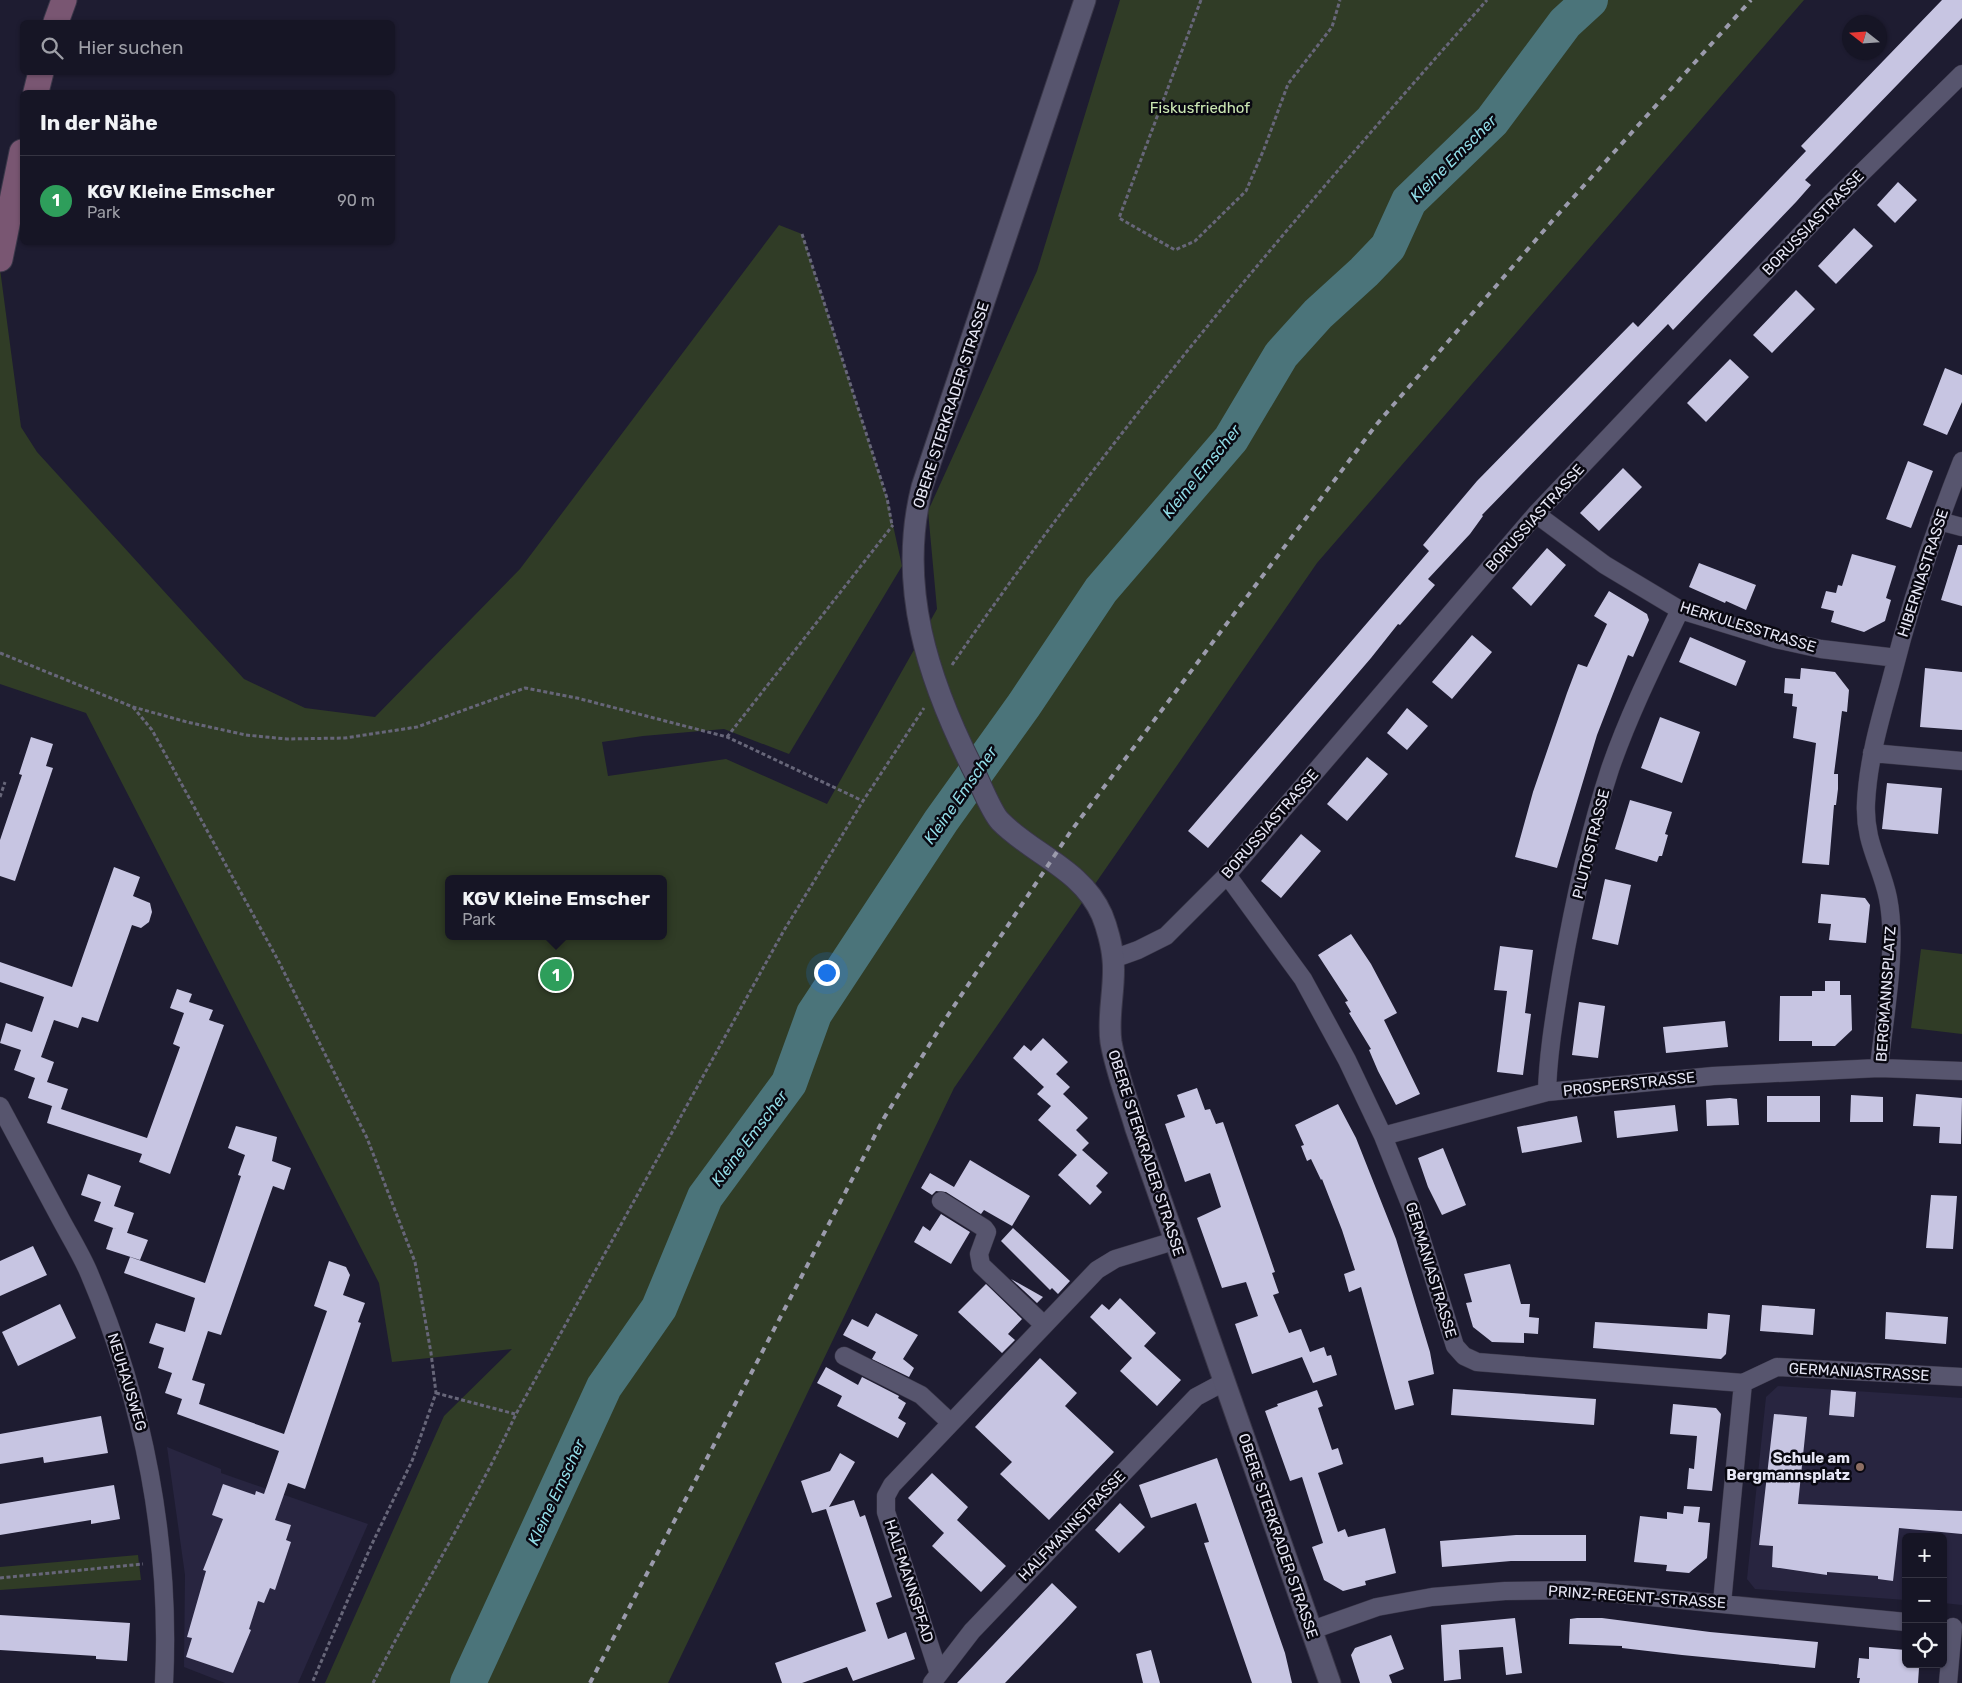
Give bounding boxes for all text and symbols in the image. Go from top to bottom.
north arrow [1842,15,1887,60]
search box [20,20,395,75]
icon: search [38,34,66,62]
text: Hier suchen [78,36,184,59]
park label: Fiskusfriedhof [1150,99,1250,117]
text: In der Nähe [40,110,158,135]
water label: Kleine Emscher [1406,111,1501,206]
street label: BORUSSIASTRASSE [1758,167,1868,279]
text: KGV Kleine Emscher [87,180,275,203]
text: 1 [52,191,60,210]
text: 90 m [337,191,375,210]
text: Park [87,203,120,222]
street label: OBERE STERKRADER STRASSE [909,300,993,510]
water label: Kleine Emscher [1158,420,1245,522]
street label: BORUSSIASTRASSE [1482,460,1588,576]
street label: HIBERNIASTRASSE [1894,507,1952,639]
street label: HERKULESSTRASSE [1678,598,1818,656]
water label: Kleine Emscher [920,742,1002,848]
street label: BORUSSIASTRASSE [1218,766,1322,882]
street label: PLUTOSTRASSE [1569,787,1613,901]
popup [445,875,667,940]
text: KGV Kleine Emscher [462,887,650,910]
text: Park [462,910,495,929]
street label: BERGMANNSPLATZ [1872,926,1900,1062]
pin: 1 [540,956,572,994]
your location [814,960,840,986]
street label: OBERE STERKRADER STRASSE [1104,1048,1188,1258]
street label: PROSPERSTRASSE [1562,1068,1696,1100]
water label: Kleine Emscher [707,1086,792,1190]
street label: GERMANIASTRASSE [1402,1200,1460,1340]
street label: NEUHAUSWEG [104,1331,150,1433]
street label: GERMANIASTRASSE [1788,1359,1930,1385]
street label: OBERE STERKRADER STRASSE [1234,1431,1322,1641]
water label: Kleine Emscher [524,1436,590,1548]
place label: Schule am Bergmannsplatz [1726,1449,1850,1484]
marker: Schule am Bergmannsplatz [1854,1461,1866,1473]
street label: HALFMANNSTRASSE [1015,1467,1129,1585]
street label: HALFMANNSPFAD [881,1517,937,1645]
map controls [1902,1533,1947,1668]
button: + [1902,1533,1947,1578]
button: − [1902,1578,1947,1623]
street label: PRINZ-REGENT-STRASSE [1548,1582,1726,1612]
button: locate [1902,1623,1947,1668]

